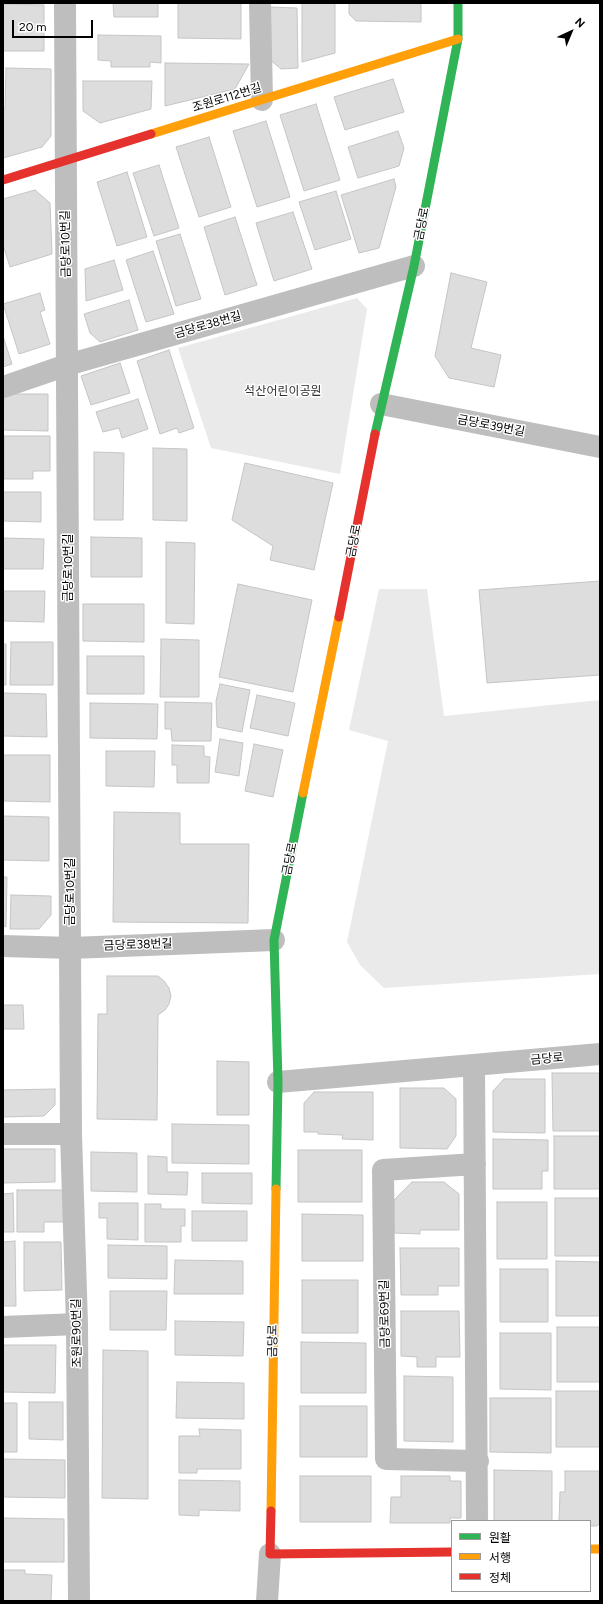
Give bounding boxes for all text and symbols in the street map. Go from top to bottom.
scale bar [14,12,95,38]
north arrow [551,12,591,52]
text: N [572,15,587,31]
text: 20 m [19,20,47,34]
street label: 조원로112번길 [191,81,263,115]
street label: 금당로 [412,206,432,242]
street label: 금당로10번길 [58,210,74,278]
street label: 금당로38번길 [173,309,243,341]
park label: 석산어린이공원 [244,384,322,398]
street label: 금당로39번길 [456,412,526,440]
street label: 금당로 [344,523,364,559]
street label: 금당로10번길 [61,534,75,602]
street label: 금당로 [280,841,300,877]
street label: 금당로10번길 [63,858,77,926]
street label: 금당로38번길 [103,937,173,953]
street label: 금당로 [530,1050,564,1068]
street label: 금당로69번길 [377,1279,393,1349]
street label: 조원로90번길 [69,1298,85,1368]
street label: 금당로 [266,1324,280,1358]
legend [451,1520,591,1592]
text: 원활 [489,1531,511,1545]
text: 서행 [489,1551,511,1565]
text: 정체 [489,1571,511,1585]

